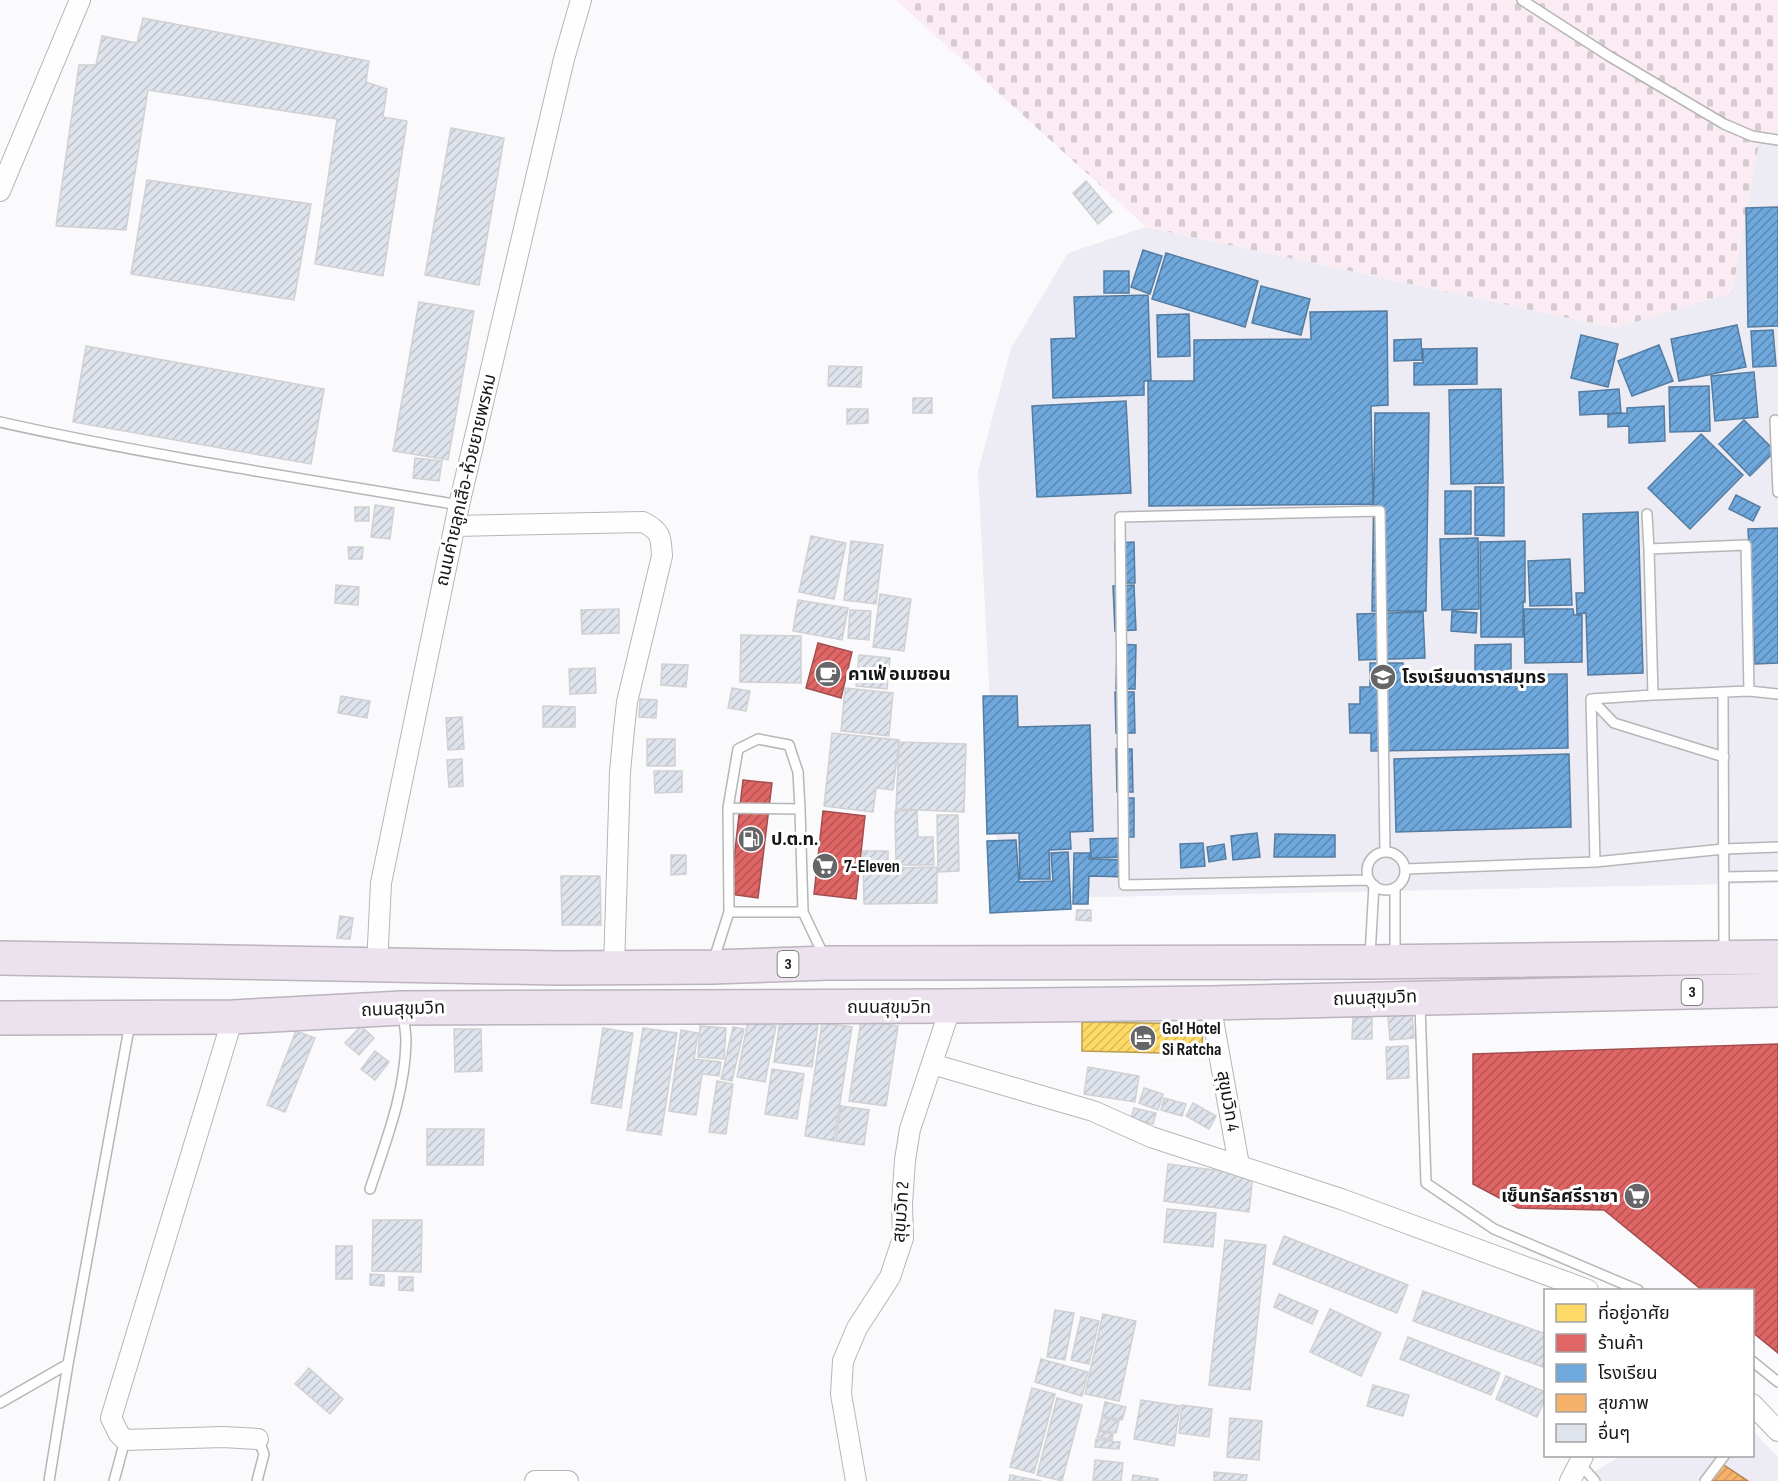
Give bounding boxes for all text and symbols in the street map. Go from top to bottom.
street label: ถนนค่ายลูกเสึอ-ห้วยยายพรหม [431,372,502,588]
cafe icon: คาเฟ่ อเมซอน [813,659,843,689]
school or university icon: โรงเรียนดาราสมุทร [1368,662,1398,692]
place label: คาเฟ่ อเมซอน [848,664,951,685]
place label: โรงเรียนดาราสมุทร [1402,667,1546,688]
fuel station icon: ป.ต.ท. [736,824,766,854]
place label: ป.ต.ท. [771,829,818,850]
supermarket icon: 7-Eleven [810,851,840,881]
place label: 7-Eleven [844,856,900,877]
road number: 3 [778,951,798,977]
road number: 3 [1682,979,1702,1005]
street label: ถนนสุขุมวิท [1333,986,1417,1010]
street label: ถนนสุขุมวิท [361,997,445,1021]
street label: ถนนสุขุมวิท [847,997,931,1018]
place label: Go! Hotel Si Ratcha [1162,1018,1221,1060]
hotel icon: Go! Hotel Si Ratcha [1128,1023,1158,1053]
street label: สุขุมวิท 4 [1212,1069,1244,1134]
street label: สุขุมวิท 2 [888,1181,914,1243]
supermarket icon: เซ็นทรัลศรีราชา [1622,1181,1652,1211]
place label: เซ็นทรัลศรีราชา [1501,1186,1618,1207]
legend [1544,1289,1754,1457]
text: ที่อยู่อาศัย [1598,1300,1670,1325]
text: ร้านค้า [1598,1333,1644,1354]
text: โรงเรียน [1598,1363,1657,1384]
text: สุขภาพ [1598,1393,1649,1414]
text: อื่นๆ [1598,1420,1630,1444]

